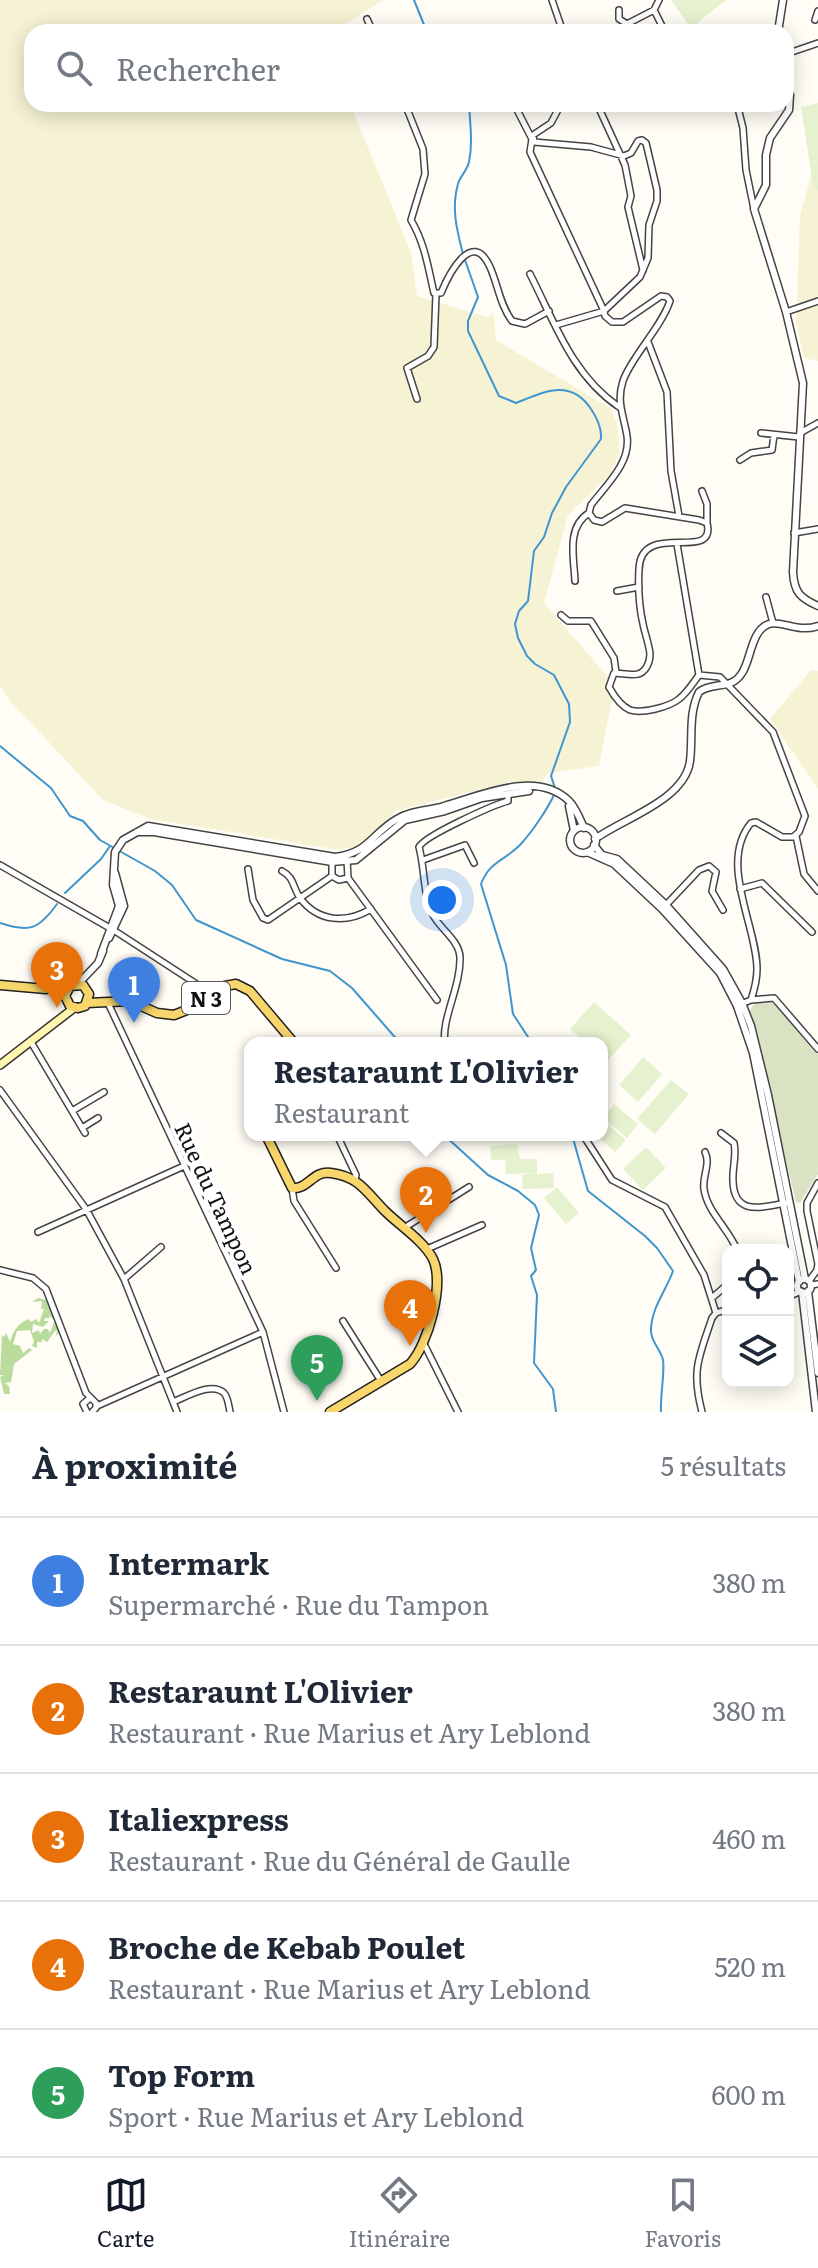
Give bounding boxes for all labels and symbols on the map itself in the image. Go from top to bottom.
your location [422,880,462,920]
pin: 3 [31,942,83,1008]
pin: 1 [108,957,160,1023]
road number: N 3 [182,982,230,1014]
street label: Rue du Tampon [167,1116,267,1280]
pin: 2 [400,1167,452,1233]
pin: 4 [384,1280,436,1346]
pin: 5 [291,1335,343,1401]

